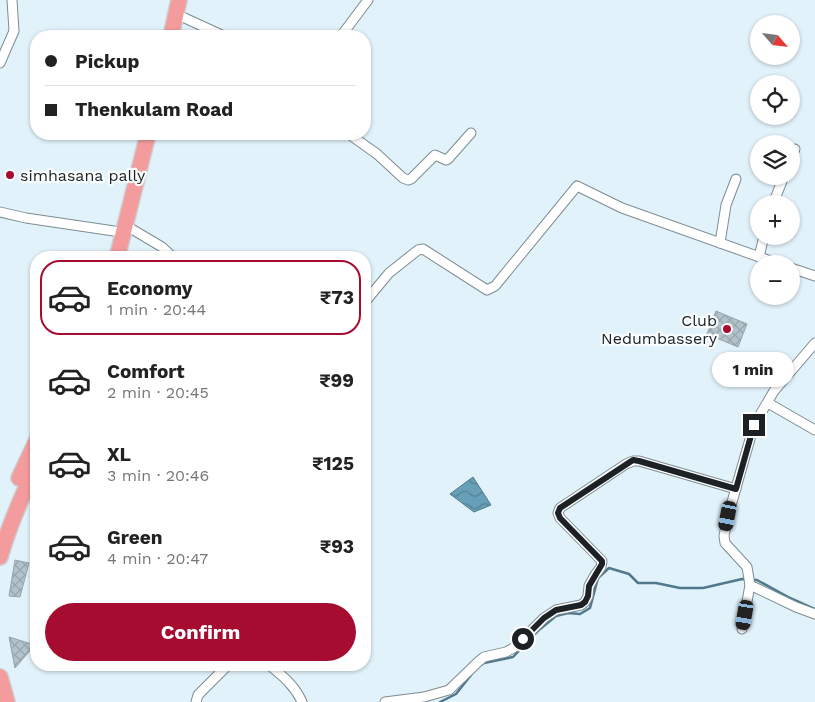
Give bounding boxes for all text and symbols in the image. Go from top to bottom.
north arrow [750,15,800,65]
map controls [750,15,800,305]
text: Pickup [75,50,139,73]
button: locate [750,75,800,125]
text: Thenkulam Road [75,98,233,121]
button: layers [750,135,800,185]
place label: simhasana pally [20,166,146,185]
marker: simhasana pally [4,169,16,181]
button: + [750,195,800,245]
button: − [750,255,800,305]
icon: car [47,275,92,320]
text: Economy [107,277,192,300]
text: ₹73 [320,286,354,309]
text: 1 min · 20:44 [107,300,206,319]
place label: Club Nedumbassery [601,311,718,348]
marker: Club Nedumbassery [721,323,733,335]
callout: 1 min [713,352,795,388]
icon: car [47,358,92,403]
text: Comfort [107,360,185,383]
text: 1 min [732,360,774,379]
text: ₹99 [319,369,354,392]
text: 2 min · 20:45 [107,383,209,402]
route end [743,414,765,436]
icon: car [47,441,92,486]
text: XL [107,443,131,466]
text: ₹125 [312,452,354,475]
text: 3 min · 20:46 [107,466,209,485]
car [717,500,738,532]
icon: car [47,524,92,569]
text: Green [107,526,163,549]
text: ₹93 [320,535,354,558]
text: 4 min · 20:47 [107,549,208,568]
car [735,599,754,631]
button: Confirm [45,603,356,661]
route start [512,628,534,650]

